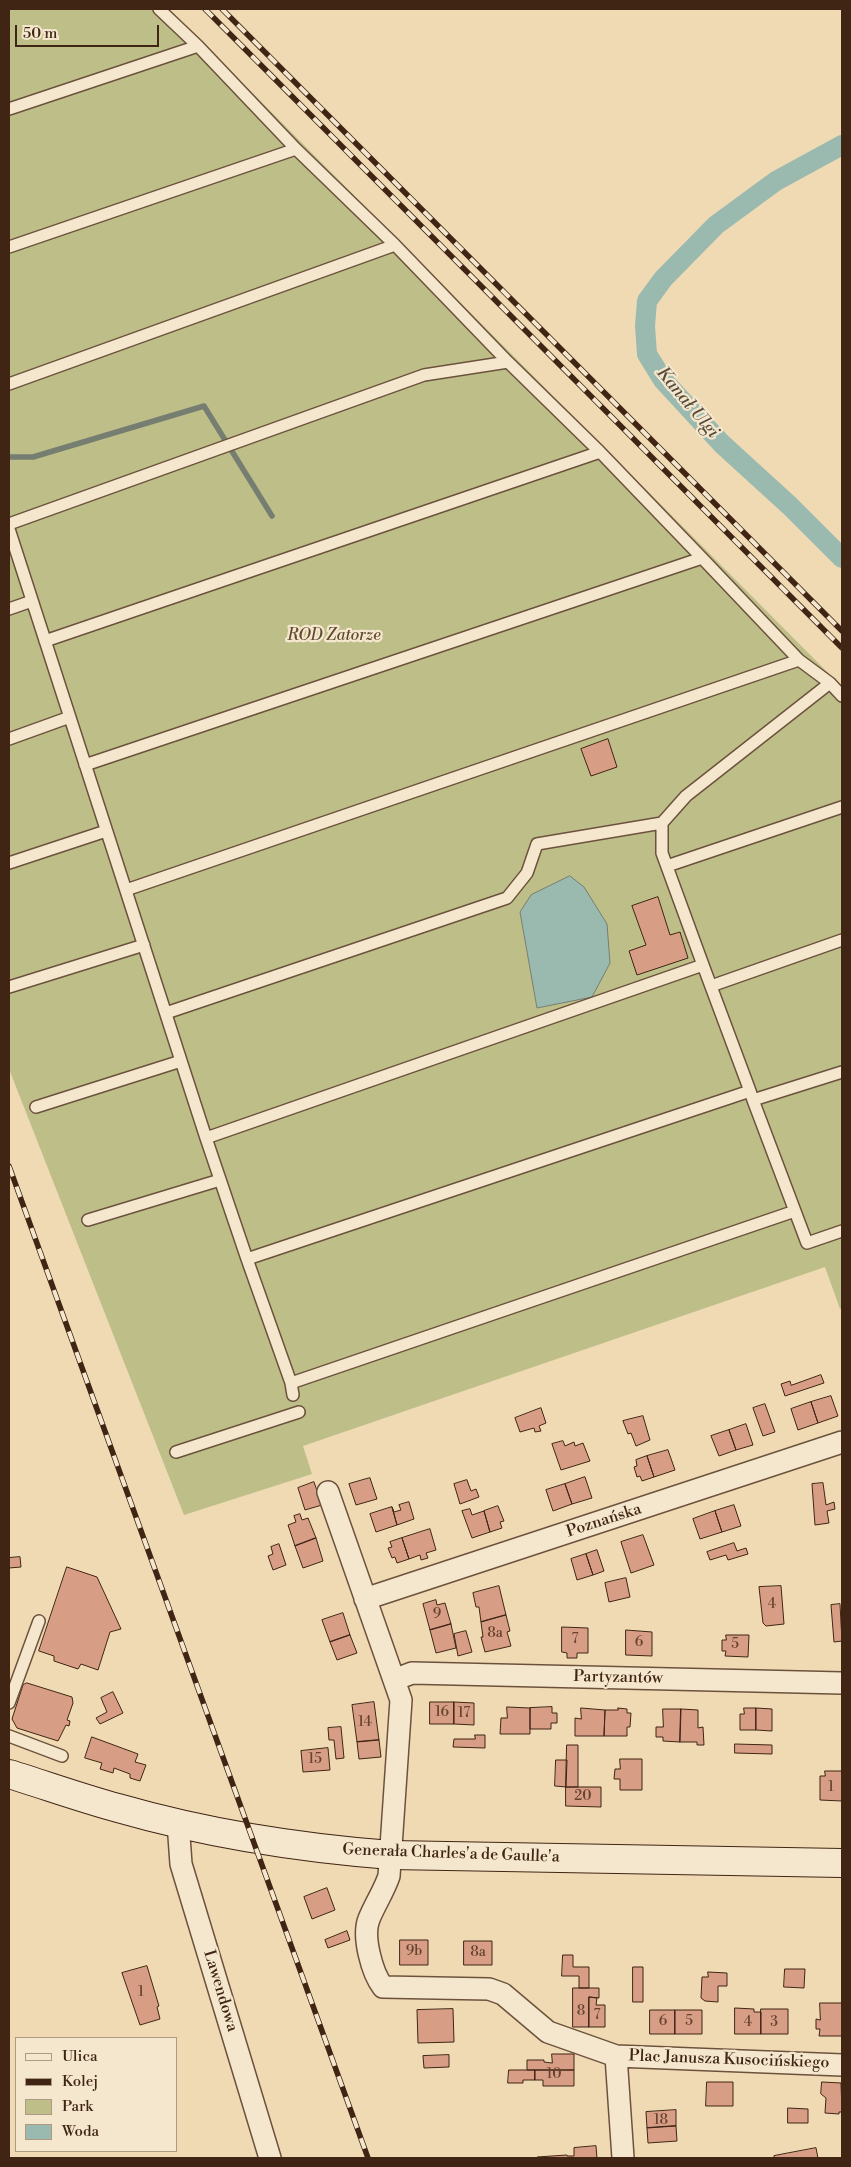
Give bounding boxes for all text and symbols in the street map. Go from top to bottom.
scale bar [18,15,161,47]
text: 50 m [23,24,57,43]
water label: Kanał Ulgi [651,363,723,443]
park label: ROD Zatorze [287,626,381,646]
street label: Poznańska [564,1500,644,1542]
house number: 4 [768,1597,776,1613]
house number: 9 [433,1607,441,1623]
house number: 8a [487,1626,503,1642]
house number: 7 [571,1632,579,1648]
house number: 6 [635,1635,643,1651]
house number: 5 [731,1637,739,1653]
street label: Partyzantów [573,1668,663,1688]
house number: 16 [435,1705,449,1721]
house number: 17 [458,1706,470,1722]
house number: 14 [358,1715,372,1731]
house number: 15 [308,1752,322,1768]
house number: 1 [828,1780,834,1796]
house number: 20 [574,1789,592,1805]
street label: Generała Charles'a de Gaulle'a [342,1841,560,1867]
house number: 9b [406,1944,422,1960]
house number: 8a [470,1945,486,1961]
street label: Lawendowa [199,1948,241,2034]
house number: 1 [138,1985,144,2001]
house number: 8 [577,2004,585,2020]
house number: 7 [593,2008,601,2024]
house number: 6 [659,2014,667,2030]
house number: 5 [685,2014,693,2030]
house number: 4 [744,2015,752,2031]
house number: 3 [770,2015,778,2031]
legend [15,2037,178,2152]
text: Ulica [62,2047,98,2066]
street label: Plac Janusza Kusocińskiego [628,2047,830,2073]
house number: 10 [547,2067,561,2083]
text: Kolej [62,2072,98,2091]
text: Park [62,2097,93,2116]
house number: 18 [654,2113,668,2129]
text: Woda [62,2122,99,2141]

